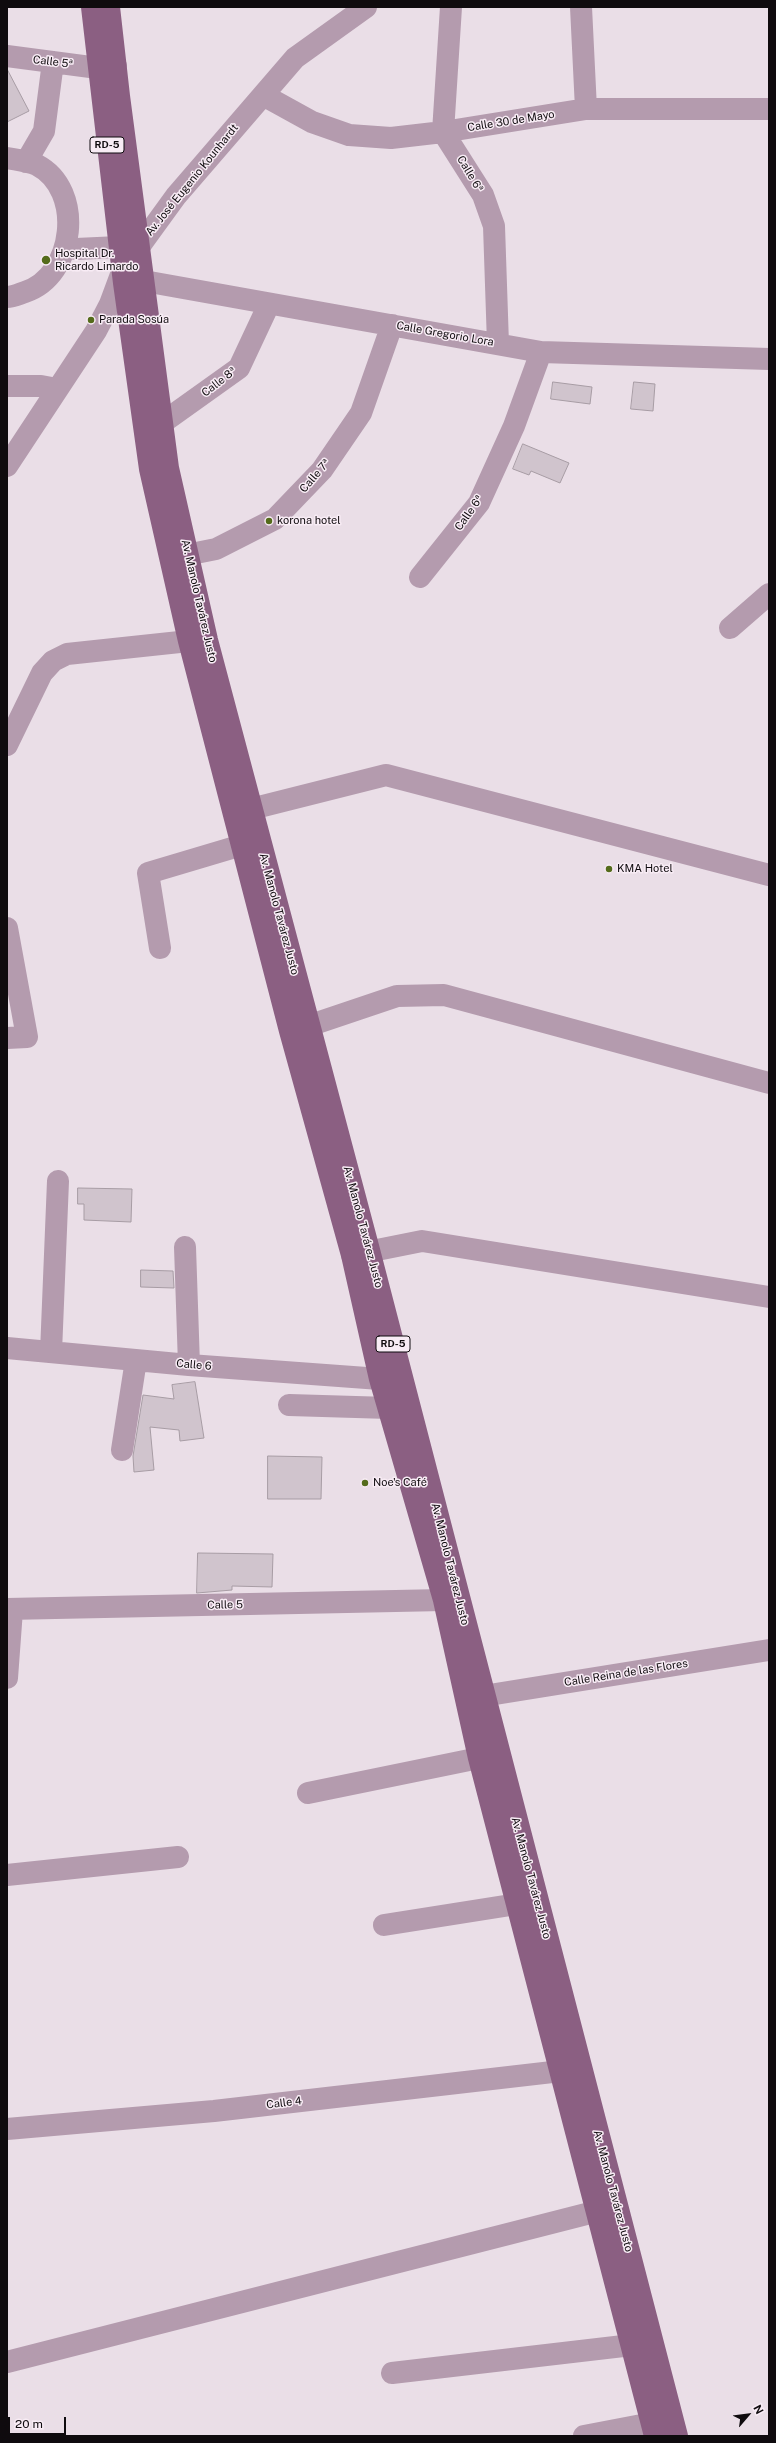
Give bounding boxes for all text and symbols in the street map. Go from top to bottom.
street label: Calle 5ª [32,53,74,71]
street label: Calle 30 de Mayo [466,108,556,134]
street label: Av. José Eugenio Kounhardt [143,122,241,238]
road number: RD-5 [90,137,124,153]
street label: Calle 6ª [454,153,486,195]
place label: Hospital Dr. Ricardo Limardo [55,247,138,273]
marker: Hospital Dr. Ricardo Limardo [40,254,52,266]
place label: Parada Sosúa [99,313,169,327]
marker: Parada Sosúa [86,315,96,325]
street label: Calle Gregorio Lora [395,319,495,349]
street label: Calle 8ª [199,364,239,400]
street label: Calle 7ª [297,457,333,495]
street label: Calle 6ª [452,493,486,533]
place label: korona hotel [277,514,341,528]
marker: korona hotel [264,516,274,526]
street label: Av. Manolo Tavárez Justo [178,538,220,664]
street label: Av. Manolo Tavárez Justo [256,852,302,976]
place label: KMA Hotel [617,862,673,876]
marker: KMA Hotel [604,864,614,874]
street label: Av. Manolo Tavárez Justo [340,1165,386,1289]
road number: RD-5 [376,1336,410,1352]
street label: Calle 6 [176,1357,212,1373]
place label: Noe's Café [373,1476,427,1490]
marker: Noe's Café [360,1478,370,1488]
street label: Av. Manolo Tavárez Justo [428,1501,472,1627]
street label: Calle 5 [207,1598,243,1612]
street label: Calle Reina de las Flores [563,1657,689,1689]
street label: Av. Manolo Tavárez Justo [508,1816,554,1940]
street label: Calle 4 [266,2094,302,2112]
street label: Av. Manolo Tavárez Justo [590,2129,636,2253]
north arrow [728,2395,768,2435]
text: N [751,2403,766,2416]
scale bar [10,2409,68,2435]
text: 20 m [15,2417,43,2431]

